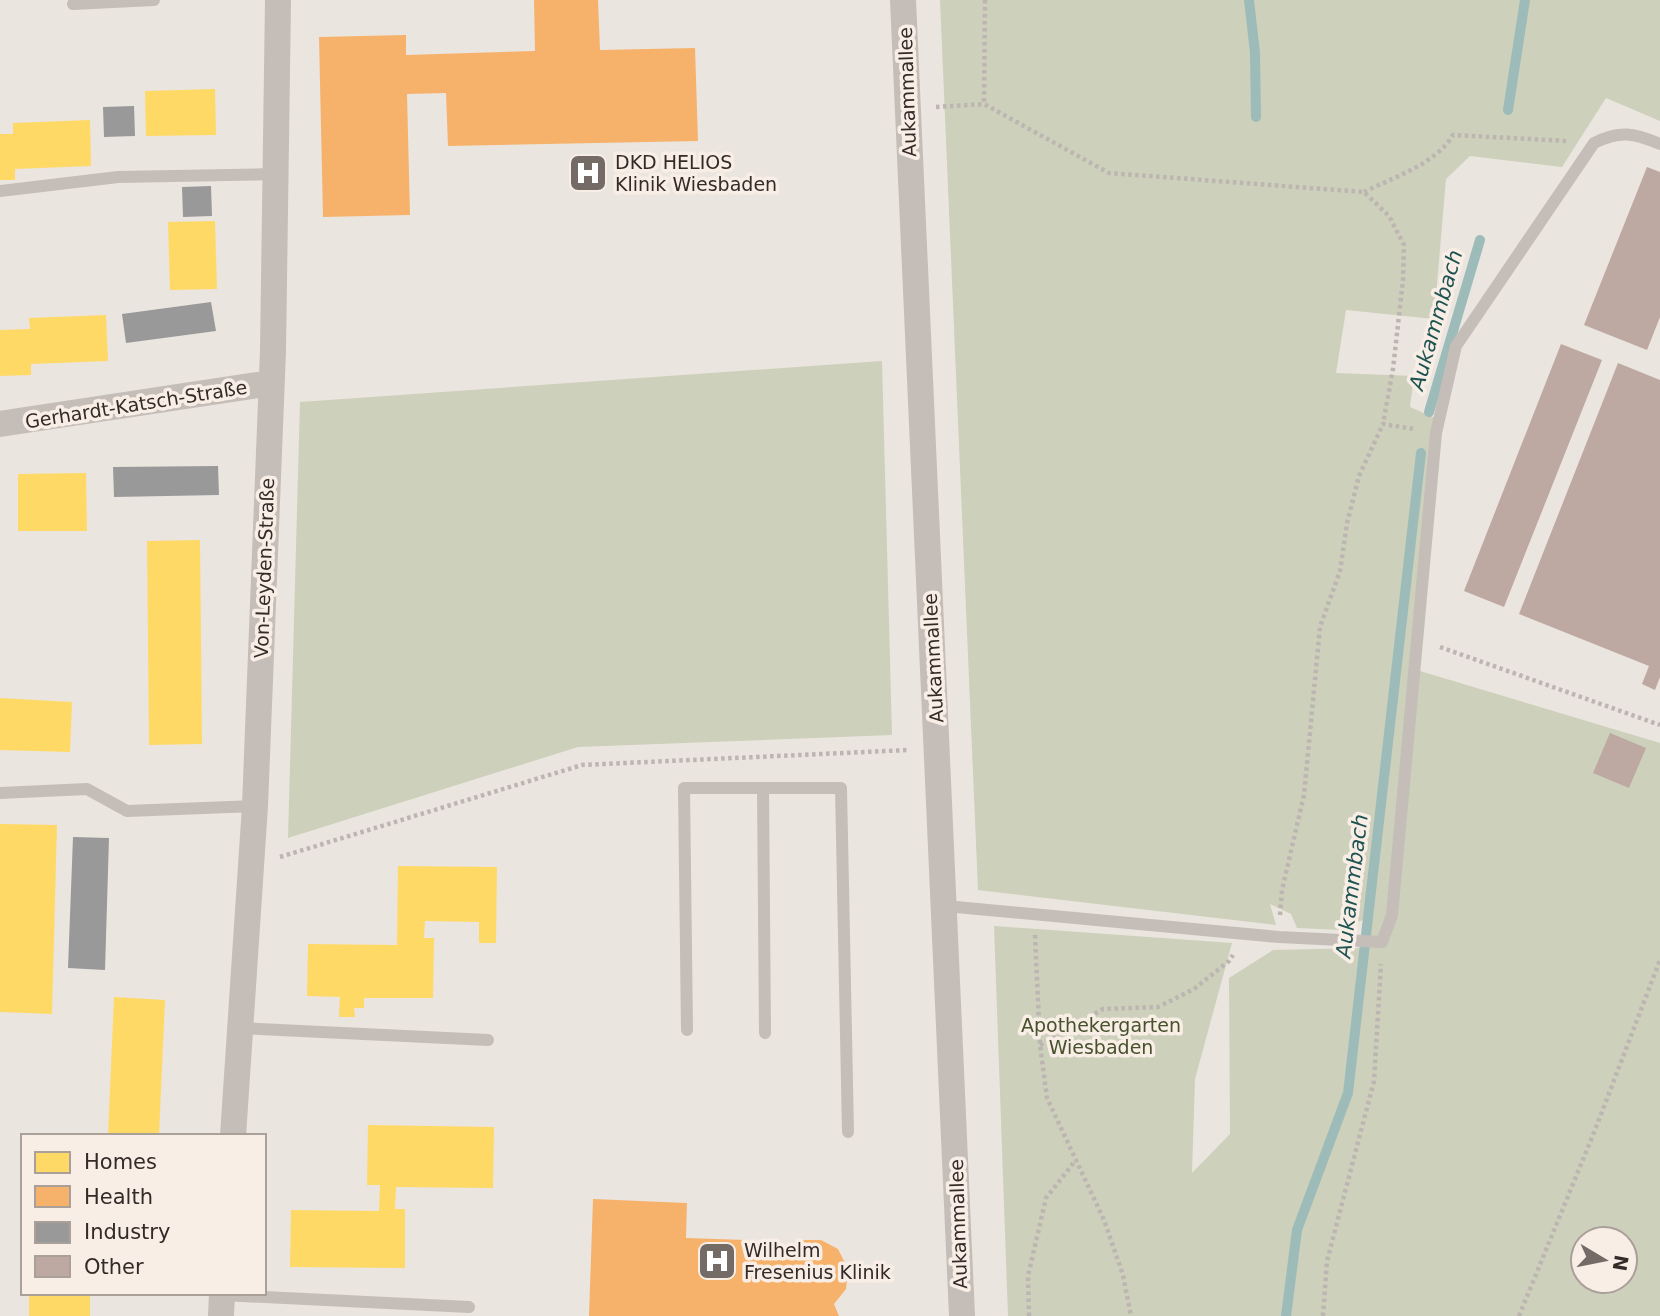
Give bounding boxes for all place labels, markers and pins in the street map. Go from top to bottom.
place label: DKD HELIOS Klinik Wiesbaden [615,151,777,195]
hospital icon: DKD HELIOS Klinik Wiesbaden [567,152,609,194]
place label: Wilhelm Fresenius Klinik [744,1239,891,1283]
hospital icon: Wilhelm Fresenius Klinik [696,1240,738,1282]

